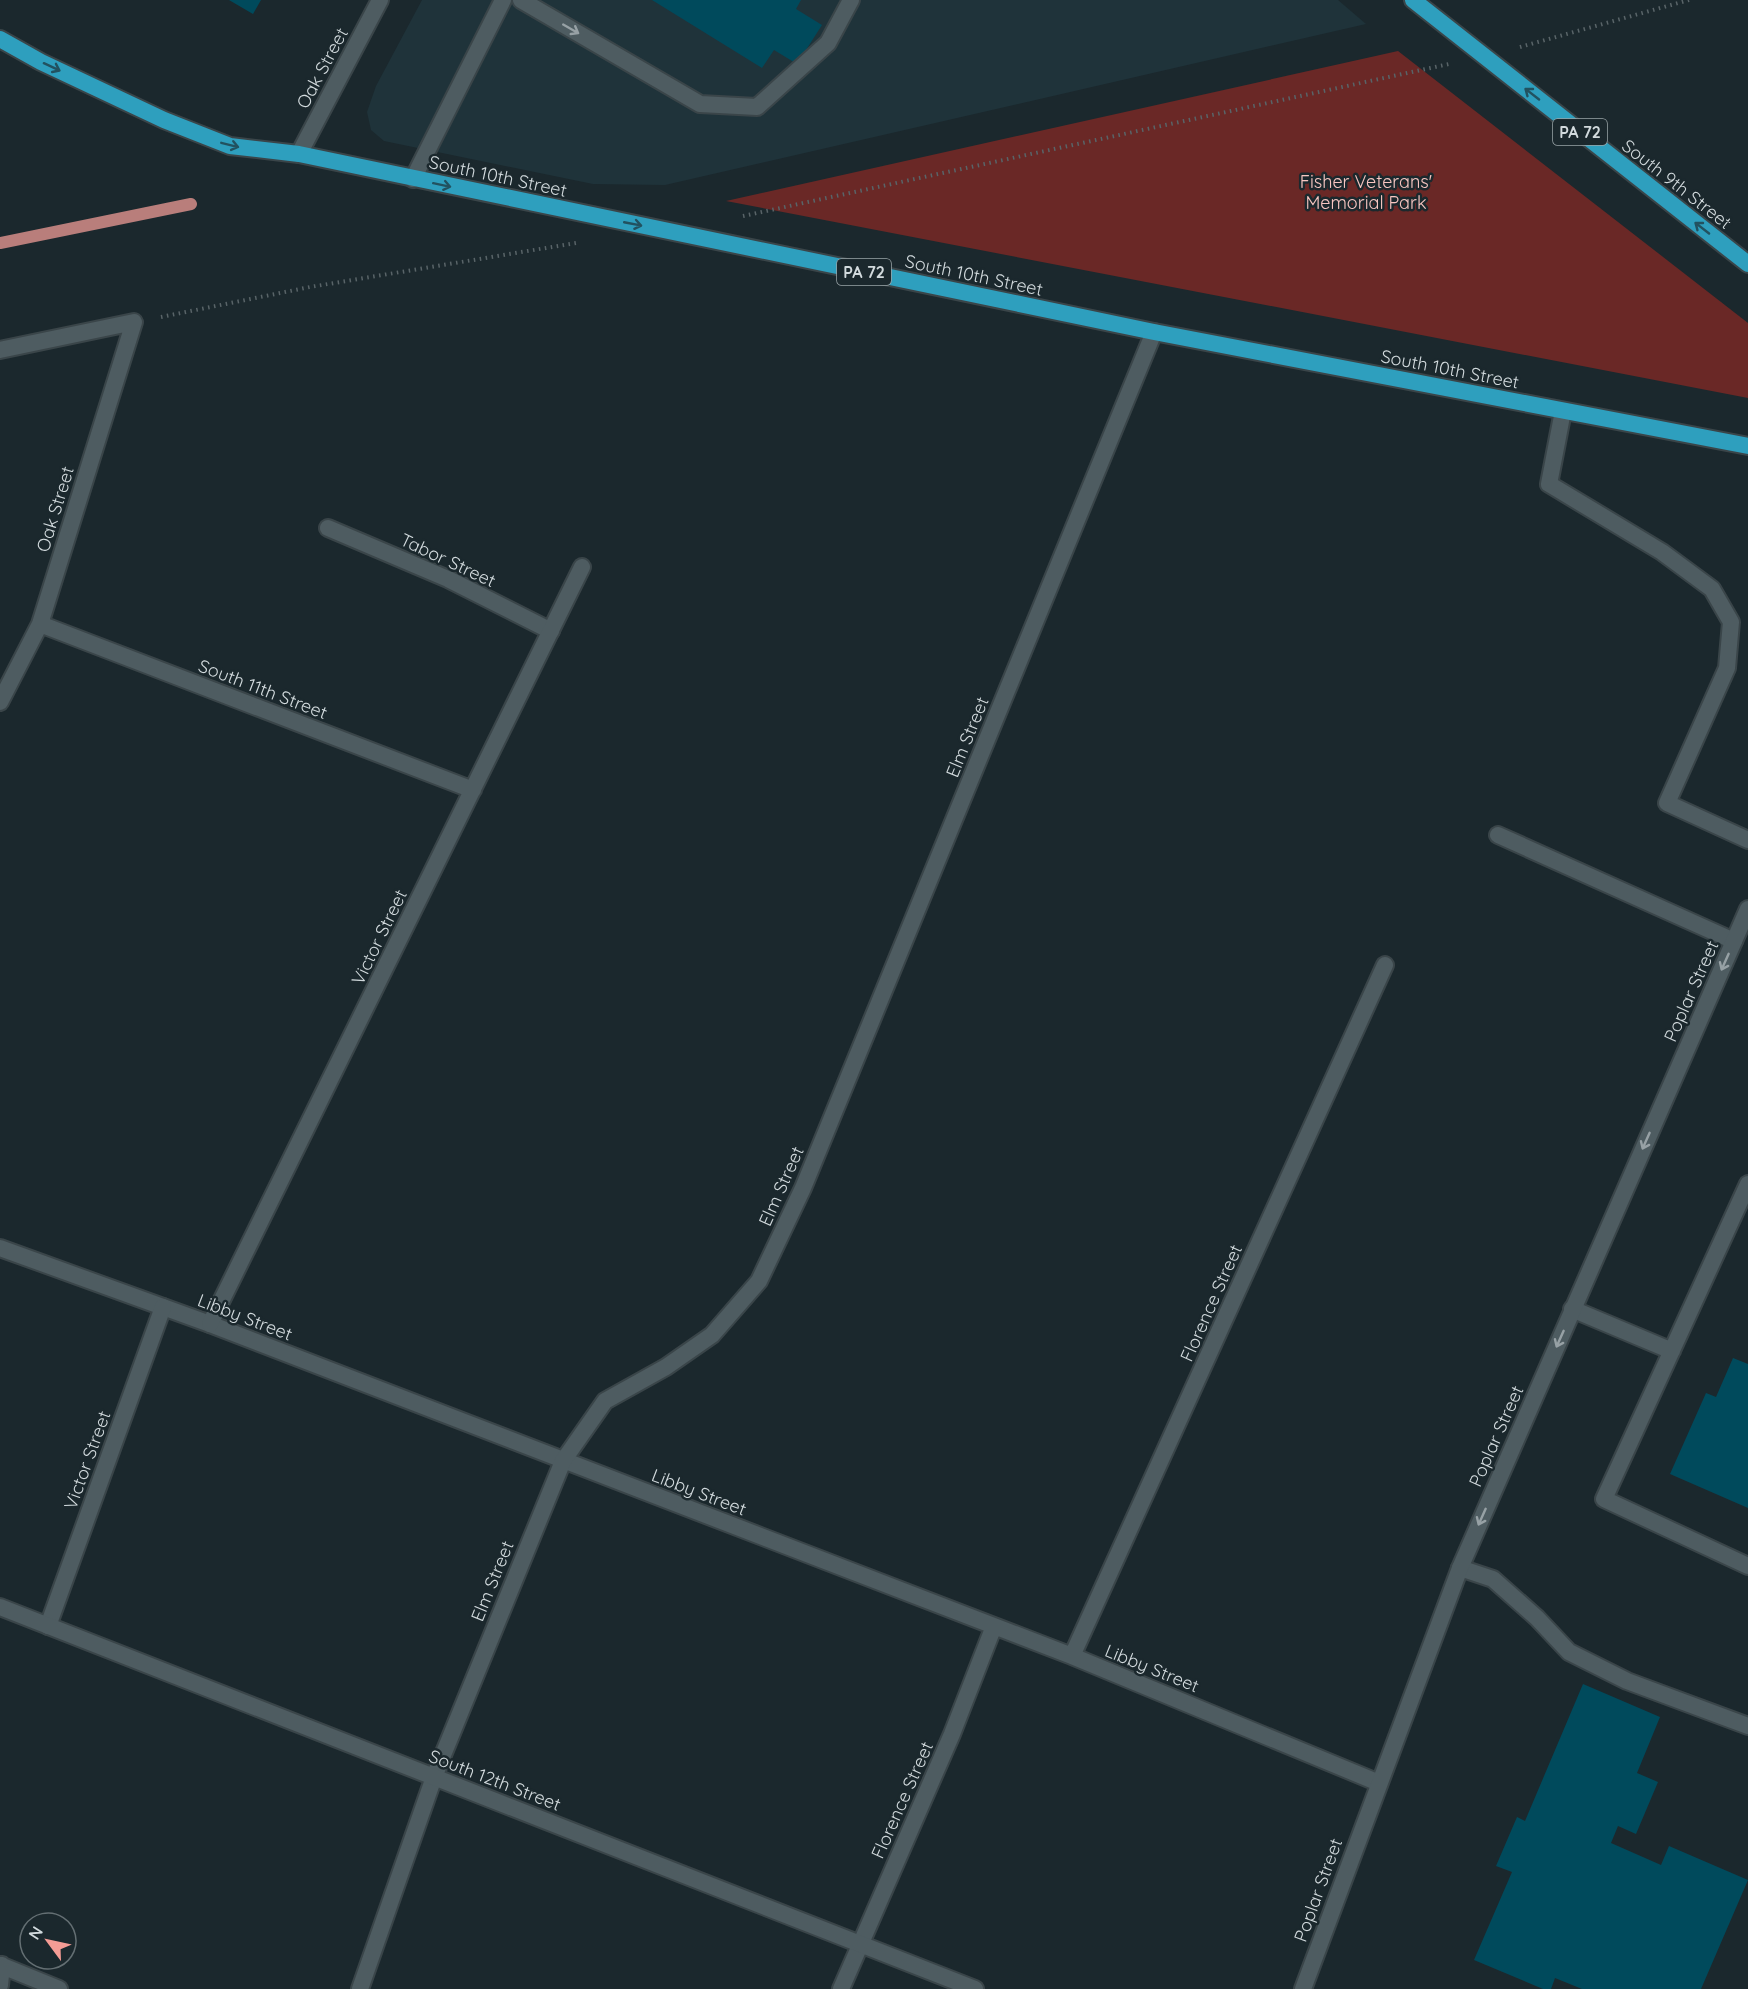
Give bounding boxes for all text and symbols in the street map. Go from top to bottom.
street label: Oak Street [291,24,353,112]
one-way arrow [562,24,579,36]
one-way arrow [42,62,60,73]
one-way arrow [1524,88,1540,101]
road number: PA 72 [1553,119,1607,145]
street label: South 9th Street [1618,134,1736,234]
one-way arrow [220,139,239,151]
street label: South 10th Street [427,150,569,202]
park label: Fisher Veterans' Memorial Park [1300,170,1432,214]
one-way arrow [432,180,451,191]
one-way arrow [623,219,642,230]
one-way arrow [1694,221,1710,234]
street label: South 10th Street [903,249,1045,301]
road number: PA 72 [837,259,891,285]
street label: South 10th Street [1379,344,1521,394]
street label: Oak Street [31,463,79,555]
street label: Tabor Street [397,528,499,592]
street label: South 11th Street [195,654,331,724]
street label: Elm Street [940,693,994,781]
street label: Victor Street [346,886,412,988]
street label: Poplar Street [1658,937,1724,1045]
one-way arrow [1718,953,1730,971]
one-way arrow [1640,1131,1651,1149]
street label: Elm Street [753,1143,809,1229]
street label: Florence Street [1175,1241,1247,1365]
street label: Libby Street [194,1288,296,1346]
one-way arrow [1553,1329,1565,1347]
street label: Poplar Street [1463,1382,1529,1490]
street label: Victor Street [59,1408,115,1512]
street label: Libby Street [648,1463,750,1521]
one-way arrow [1475,1508,1487,1526]
street label: Elm Street [465,1537,519,1625]
street label: Libby Street [1102,1639,1202,1697]
street label: Florence Street [866,1738,938,1862]
street label: South 12th Street [426,1744,564,1816]
street label: Poplar Street [1289,1835,1347,1945]
north arrow [18,1911,78,1971]
text: N [24,1922,47,1943]

